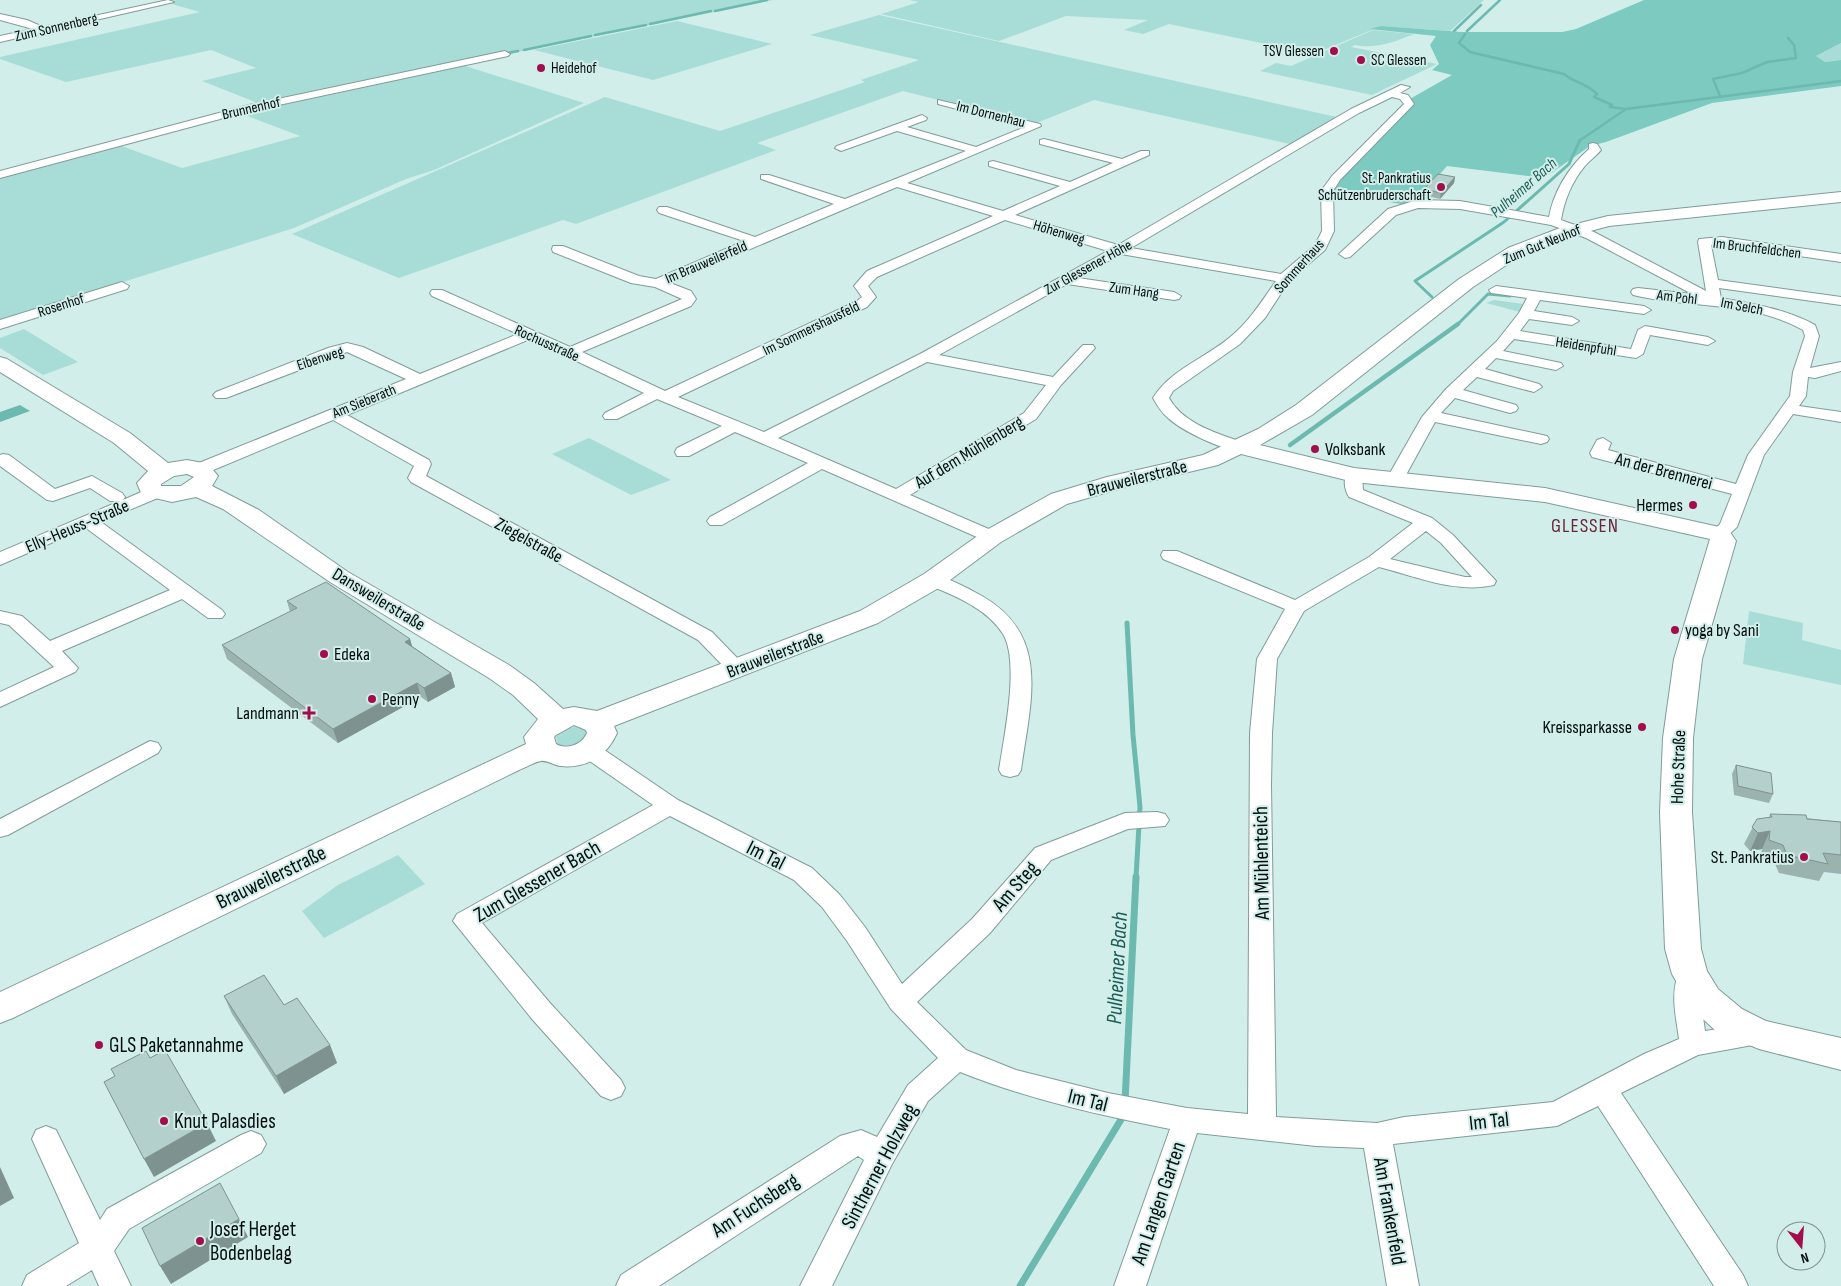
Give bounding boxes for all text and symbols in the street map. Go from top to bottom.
street label: Zum Sonnenberg [13,9,99,46]
place label: TSV Glessen [1263,42,1324,61]
marker: TSV Glessen [1328,45,1340,57]
place label: SC Glessen [1371,51,1426,70]
marker: SC Glessen [1355,54,1367,66]
place label: Heidehof [551,59,597,78]
marker: Heidehof [535,62,547,74]
street label: Brunnenhof [220,92,283,124]
street label: Im Dornenhau [954,97,1027,132]
water label: Pulheimer Bach [1487,154,1561,222]
place label: St. Pankratius Schützenbruderschaft [1318,169,1431,205]
marker: St. Pankratius Schützenbruderschaft [1435,181,1447,193]
street label: Höhenweg [1031,216,1087,249]
street label: Zum Gut Neuhof [1501,220,1584,269]
street label: Im Bruchfeldchen [1712,234,1802,263]
street label: Sommerhaus [1270,235,1329,297]
street label: Zur Glessener Höhe [1041,236,1135,299]
street label: Im Brauweilerfeld [662,237,750,288]
street label: Zum Hang [1108,278,1160,303]
street label: Am Pohl [1655,285,1698,309]
street label: Rosenhof [36,289,87,322]
street label: Im Selch [1719,293,1765,320]
street label: Im Sommershausfeld [760,297,863,360]
street label: Rochusstraße [511,321,582,366]
street label: Heidenpfuhl [1554,332,1618,361]
street label: Eibenweg [294,342,346,375]
street label: Am Sieberath [329,380,399,423]
street label: Auf dem Mühlenberg [910,412,1027,494]
place label: Volksbank [1325,439,1386,460]
marker: Volksbank [1309,443,1321,455]
street label: An der Brennerei [1612,448,1715,495]
street label: Brauweilerstraße [1085,456,1189,501]
street label: Elly-Heuss-Straße [22,495,132,558]
place label: Hermes [1636,495,1683,516]
marker: Hermes [1687,499,1699,511]
street label: Ziegelstraße [491,513,566,568]
district label: GLESSEN [1551,514,1619,538]
street label: Dansweilerstraße [329,564,429,635]
place label: yoga by Sani [1685,620,1759,641]
marker: yoga by Sani [1669,624,1681,636]
street label: Brauweilerstraße [724,626,827,683]
place label: Edeka [334,644,370,665]
marker: Edeka [318,648,330,660]
place label: Penny [382,689,419,710]
marker: Penny [366,693,378,705]
place label: Landmann [236,703,299,724]
marker: Landmann [303,707,315,719]
place label: Kreissparkasse [1542,717,1632,738]
marker: Kreissparkasse [1636,721,1648,733]
street label: Hohe Straße [1667,730,1690,804]
street label: Am Mühlenteich [1248,806,1275,921]
street label: Zum Glessener Bach [470,835,605,928]
street label: Im Tal [742,835,789,876]
street label: Brauweilerstraße [212,840,330,915]
place label: St. Pankratius [1711,847,1794,868]
marker: St. Pankratius [1798,851,1810,863]
street label: Am Steg [986,856,1044,917]
water label: Pulheimer Bach [1101,911,1134,1025]
place label: GLS Paketannahme [109,1033,244,1058]
marker: GLS Paketannahme [93,1039,105,1051]
street label: Im Tal [1065,1083,1110,1117]
street label: Sintherner Holzweg [836,1099,923,1233]
street label: Im Tal [1468,1107,1510,1136]
place label: Knut Palasdies [174,1109,276,1134]
marker: Knut Palasdies [158,1115,170,1127]
street label: Am Langen Garten [1125,1138,1191,1269]
street label: Am Frankenfeld [1368,1154,1411,1267]
street label: Am Fuchsberg [706,1168,804,1243]
place label: Josef Herget Bodenbelag [209,1217,296,1266]
north arrow [1776,1221,1826,1271]
marker: Josef Herget Bodenbelag [194,1235,206,1247]
text: N [1799,1249,1811,1267]

